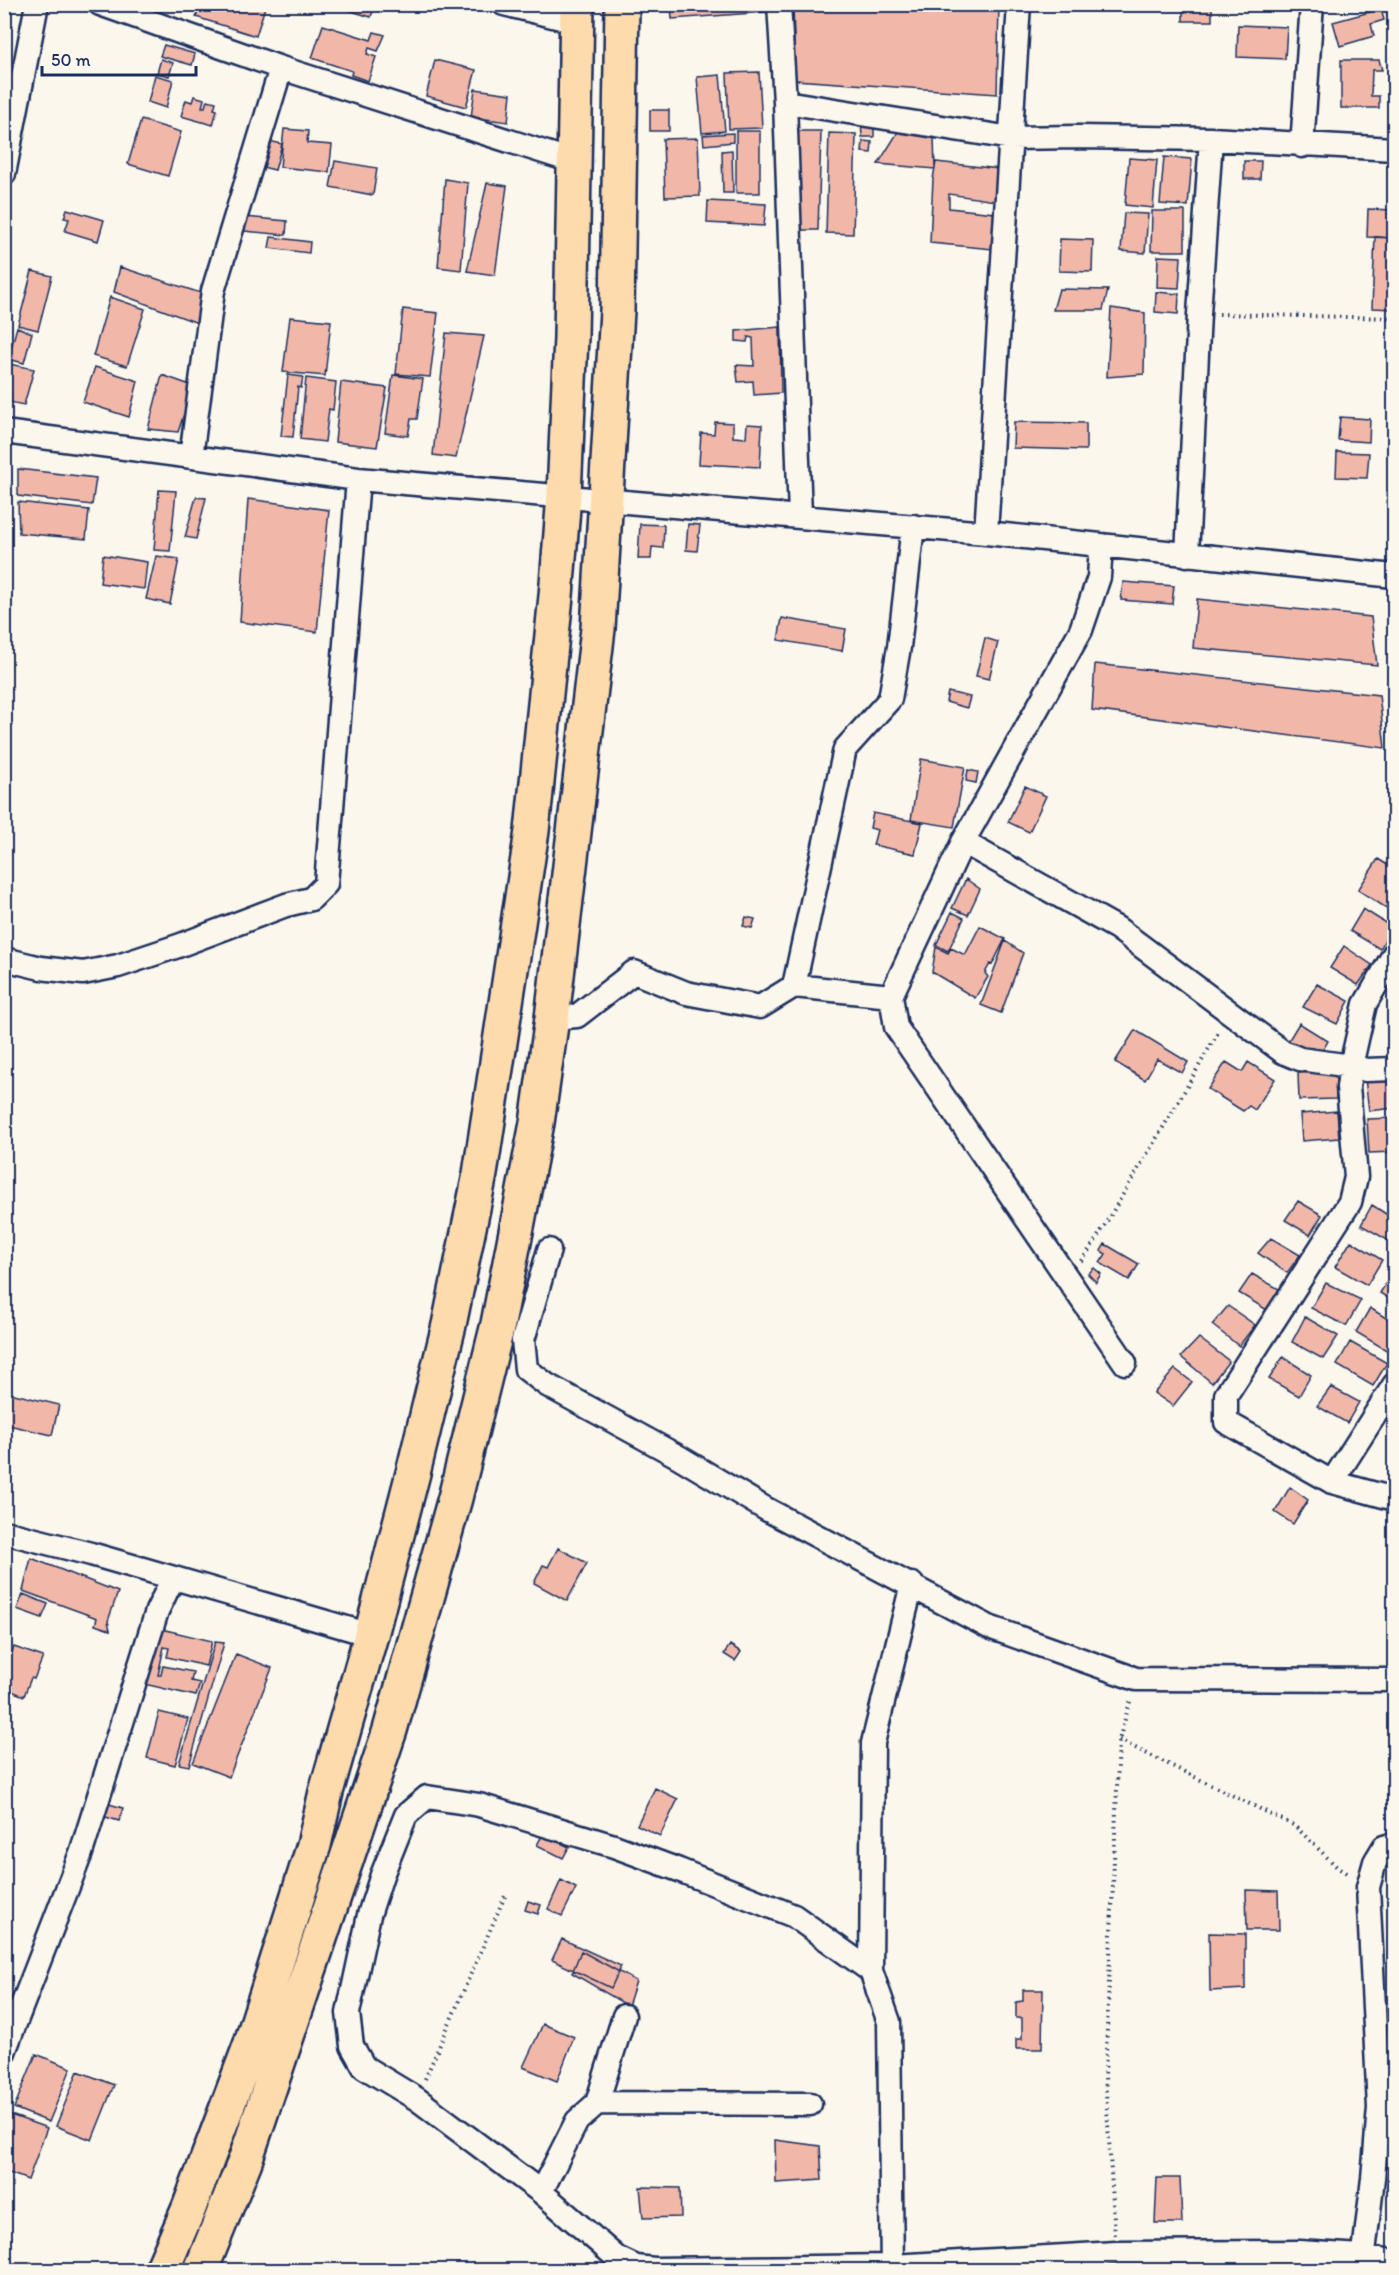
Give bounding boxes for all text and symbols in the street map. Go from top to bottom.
scale bar [42,39,196,77]
text: 50 m [51,49,91,71]

